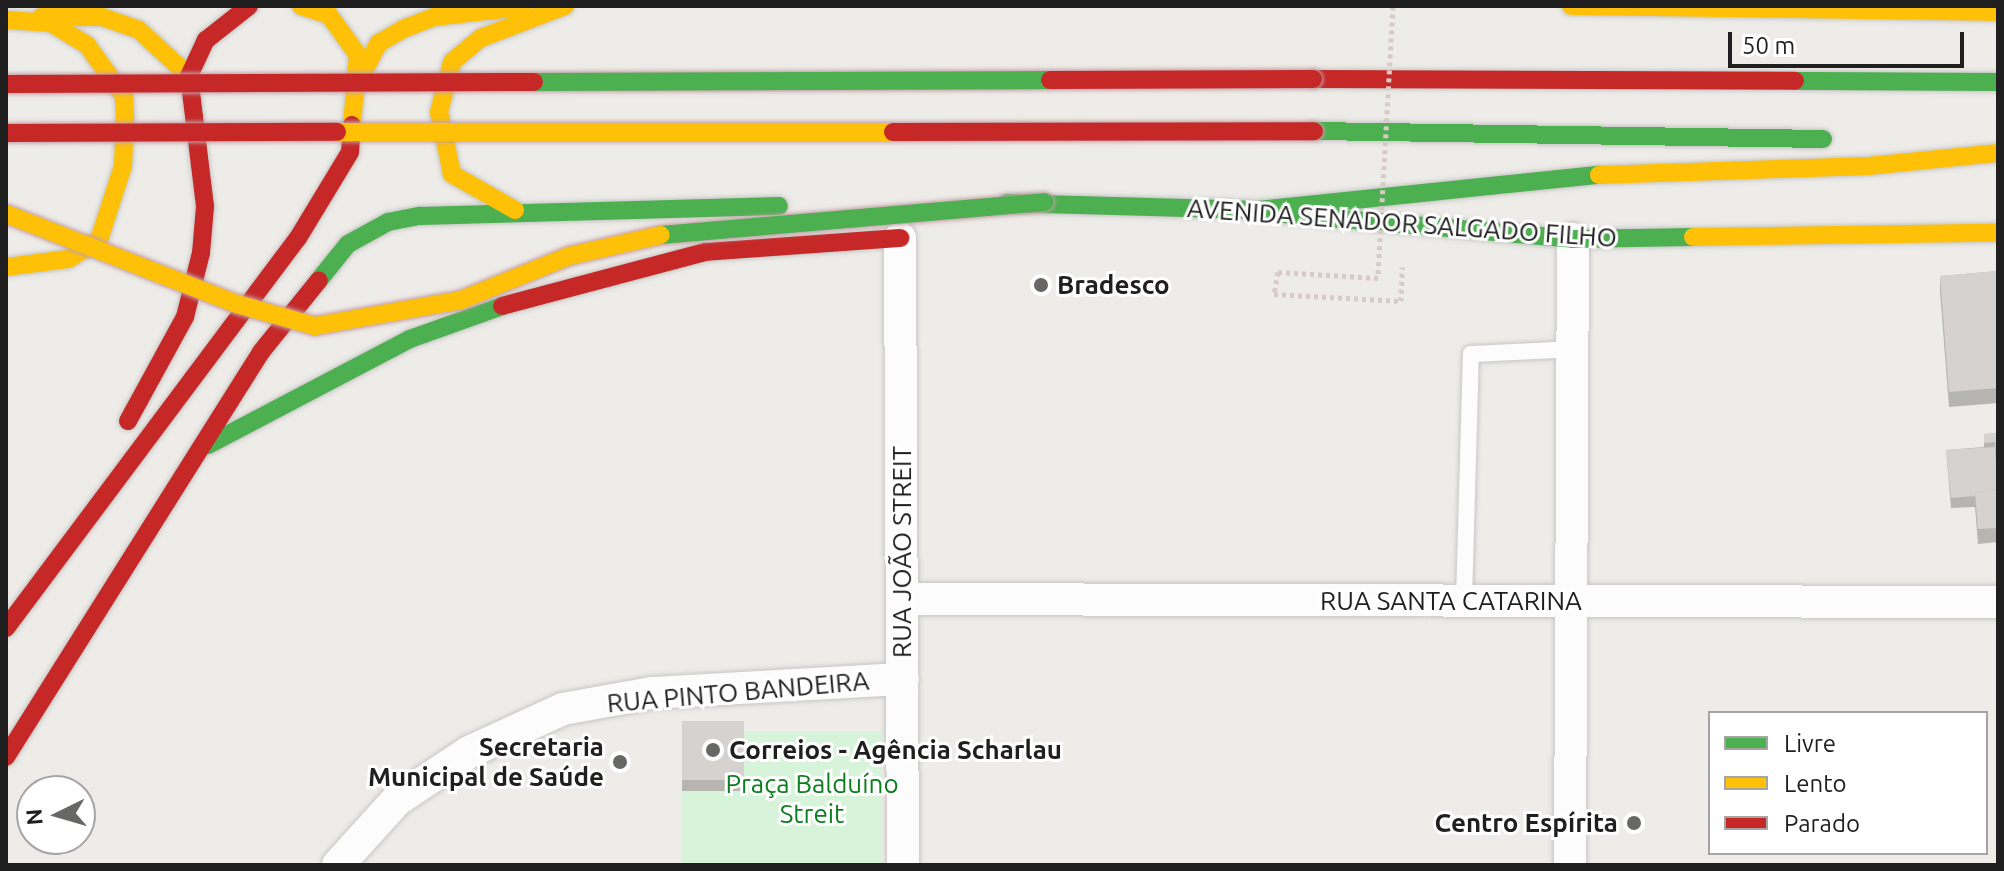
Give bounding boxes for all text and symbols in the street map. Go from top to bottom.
scale bar [1732,16,1968,66]
text: 50 m [1742,32,1795,59]
street label: AVENIDA SENADOR SALGADO FILHO [1186,192,1618,254]
place label: Bradesco [1057,269,1170,301]
marker: Bradesco [1032,276,1050,294]
street label: RUA JOÃO STREIT [886,446,918,658]
street label: RUA SANTA CATARINA [1320,585,1582,617]
street label: RUA PINTO BANDEIRA [606,665,870,719]
legend [1708,711,1988,855]
text: Livre [1784,730,1836,757]
place label: Secretaria Municipal de Saúde [368,731,604,792]
place label: Correios - Agência Scharlau [729,734,1062,766]
marker: Correios - Agência Scharlau [704,741,722,759]
marker: Secretaria Municipal de Saúde [611,753,629,771]
park label: Praça Balduíno Streit [725,768,899,830]
text: Lento [1784,770,1847,797]
north arrow [16,775,96,855]
place label: Centro Espírita [1435,807,1618,839]
text: N [20,808,47,826]
text: Parado [1784,810,1860,837]
marker: Centro Espírita [1625,814,1643,832]

